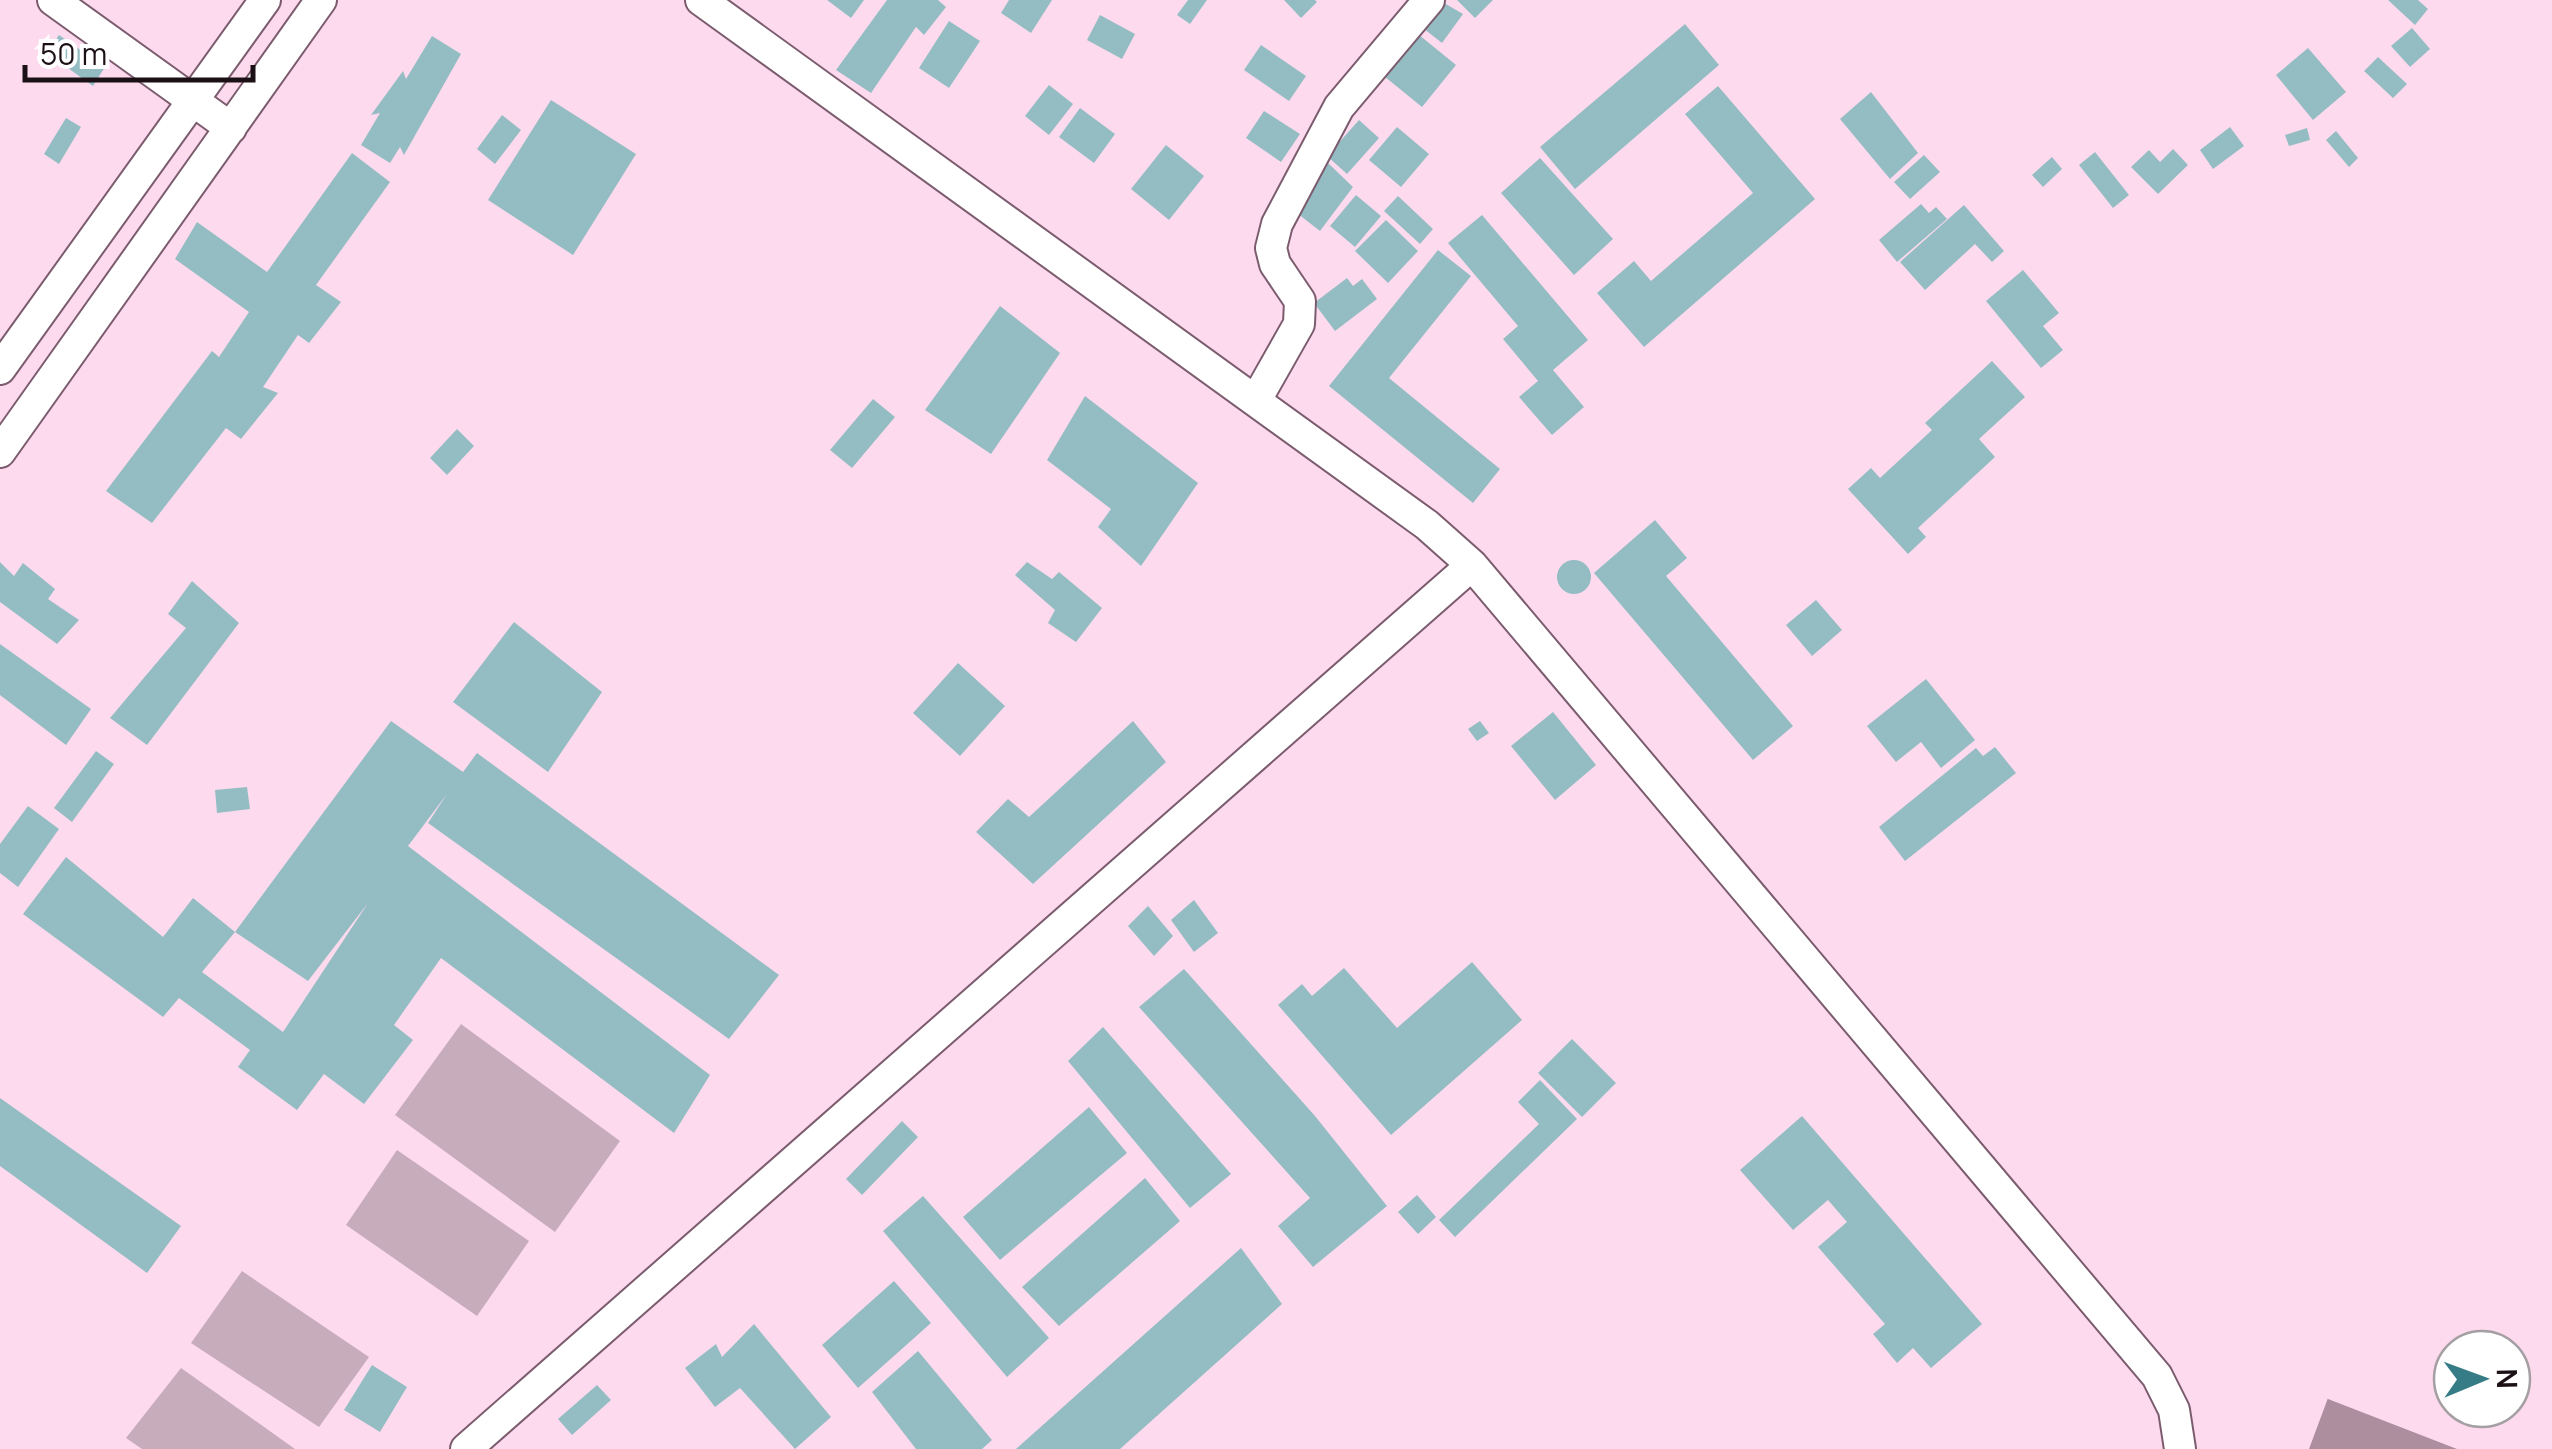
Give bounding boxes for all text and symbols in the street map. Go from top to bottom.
scale bar [25,20,252,82]
text: 50 m [40,33,107,74]
north arrow [2432,1329,2532,1429]
text: N [2489,1368,2527,1389]

